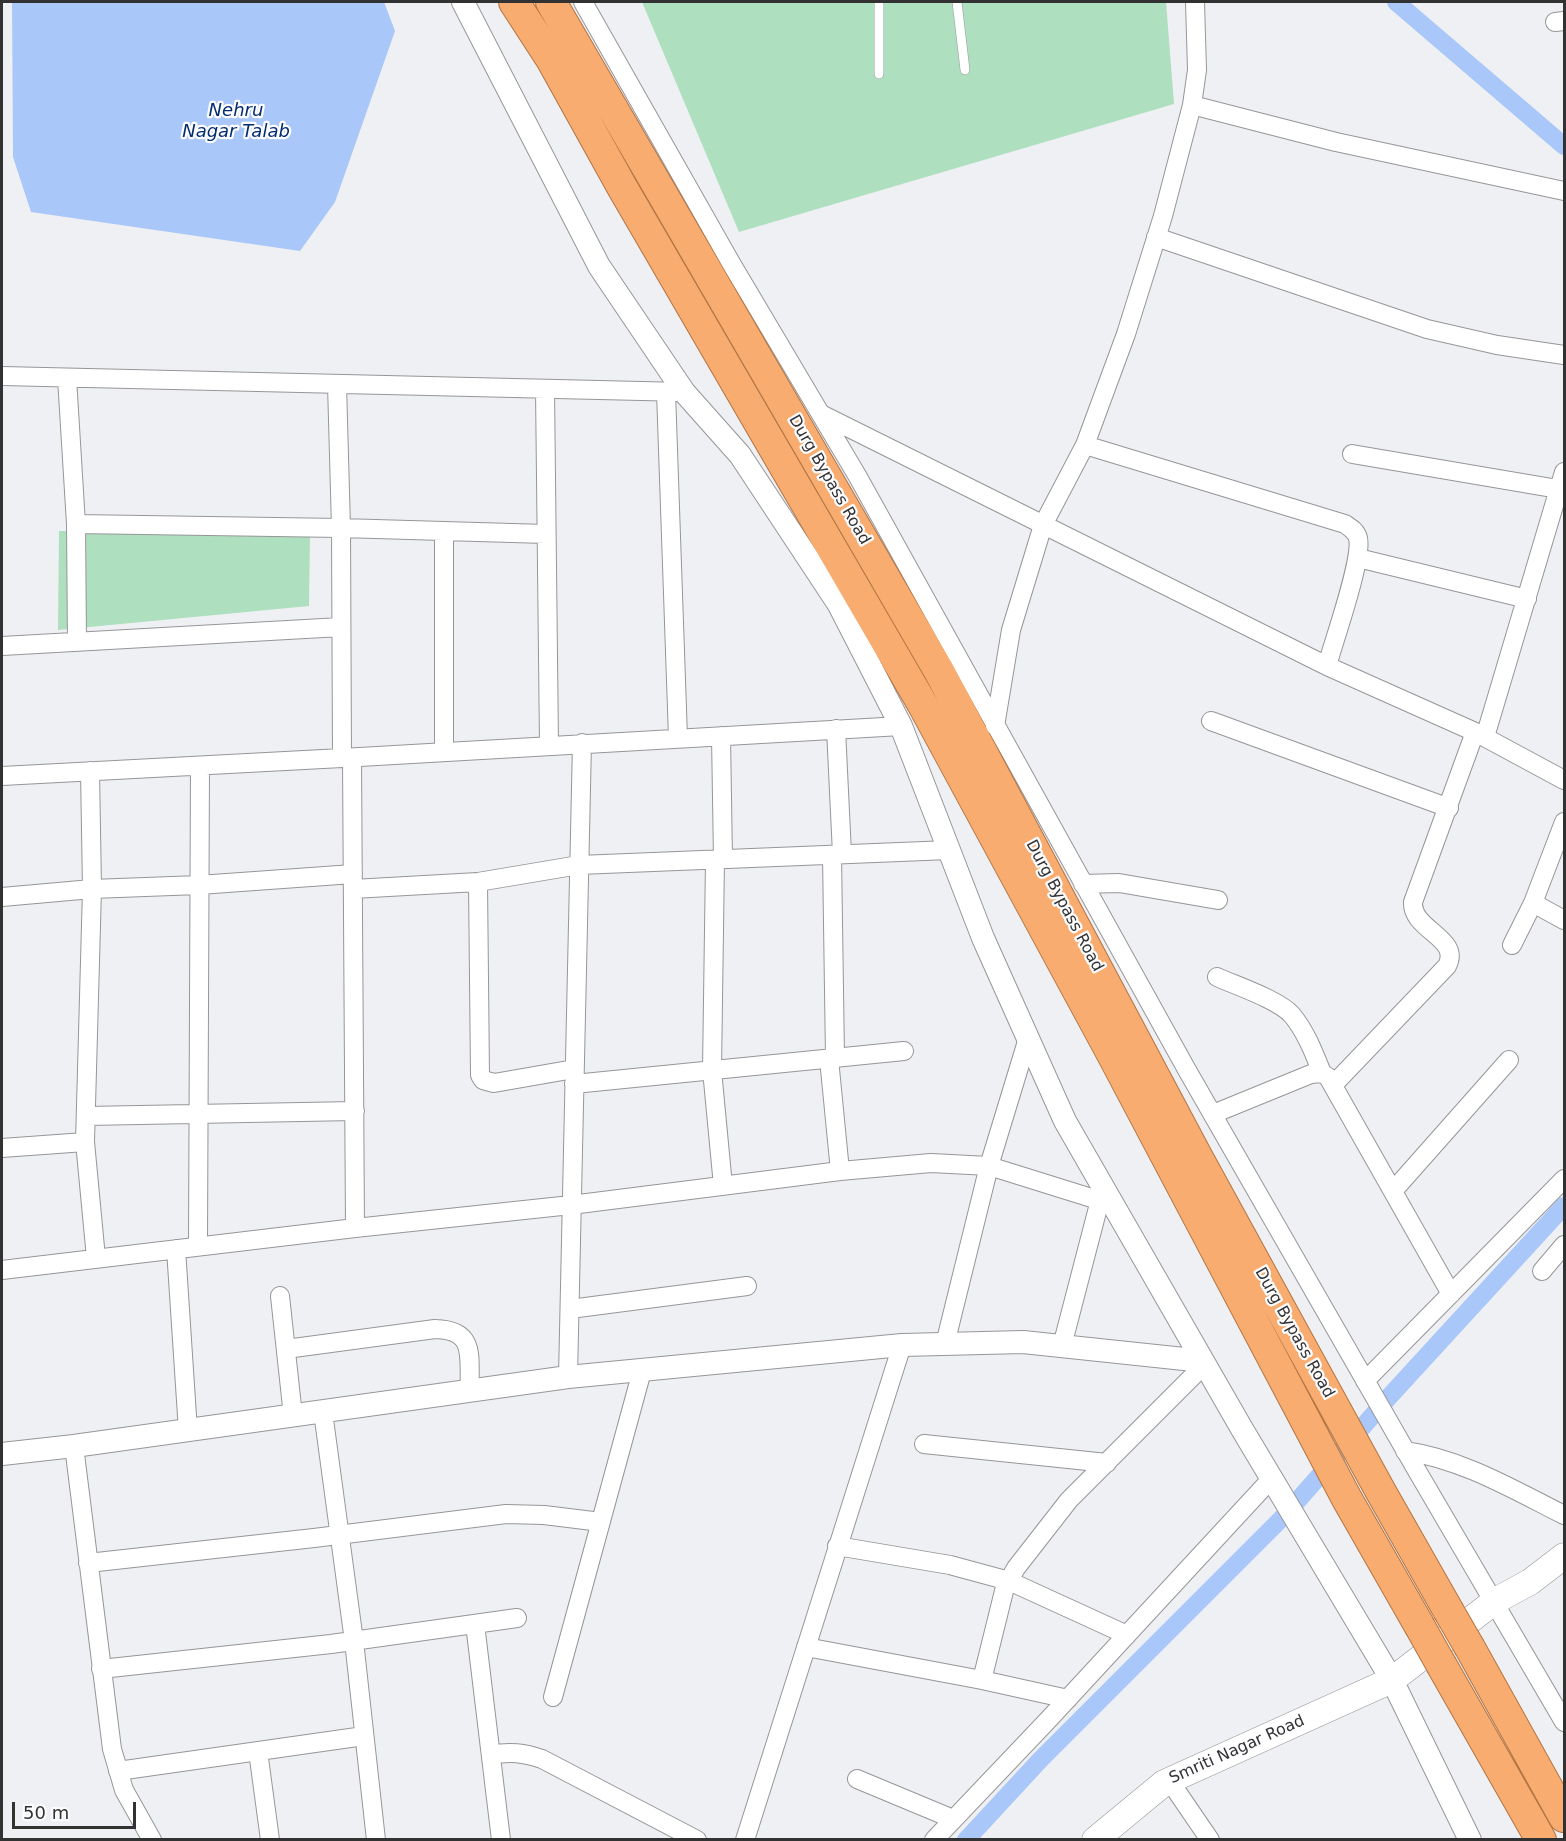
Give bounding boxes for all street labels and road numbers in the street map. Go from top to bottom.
street label: Durg Bypass Road [784,412,874,548]
street label: Durg Bypass Road [1021,837,1107,975]
street label: Durg Bypass Road [1250,1264,1338,1402]
street label: Smriti Nagar Road [1166,1712,1308,1788]

